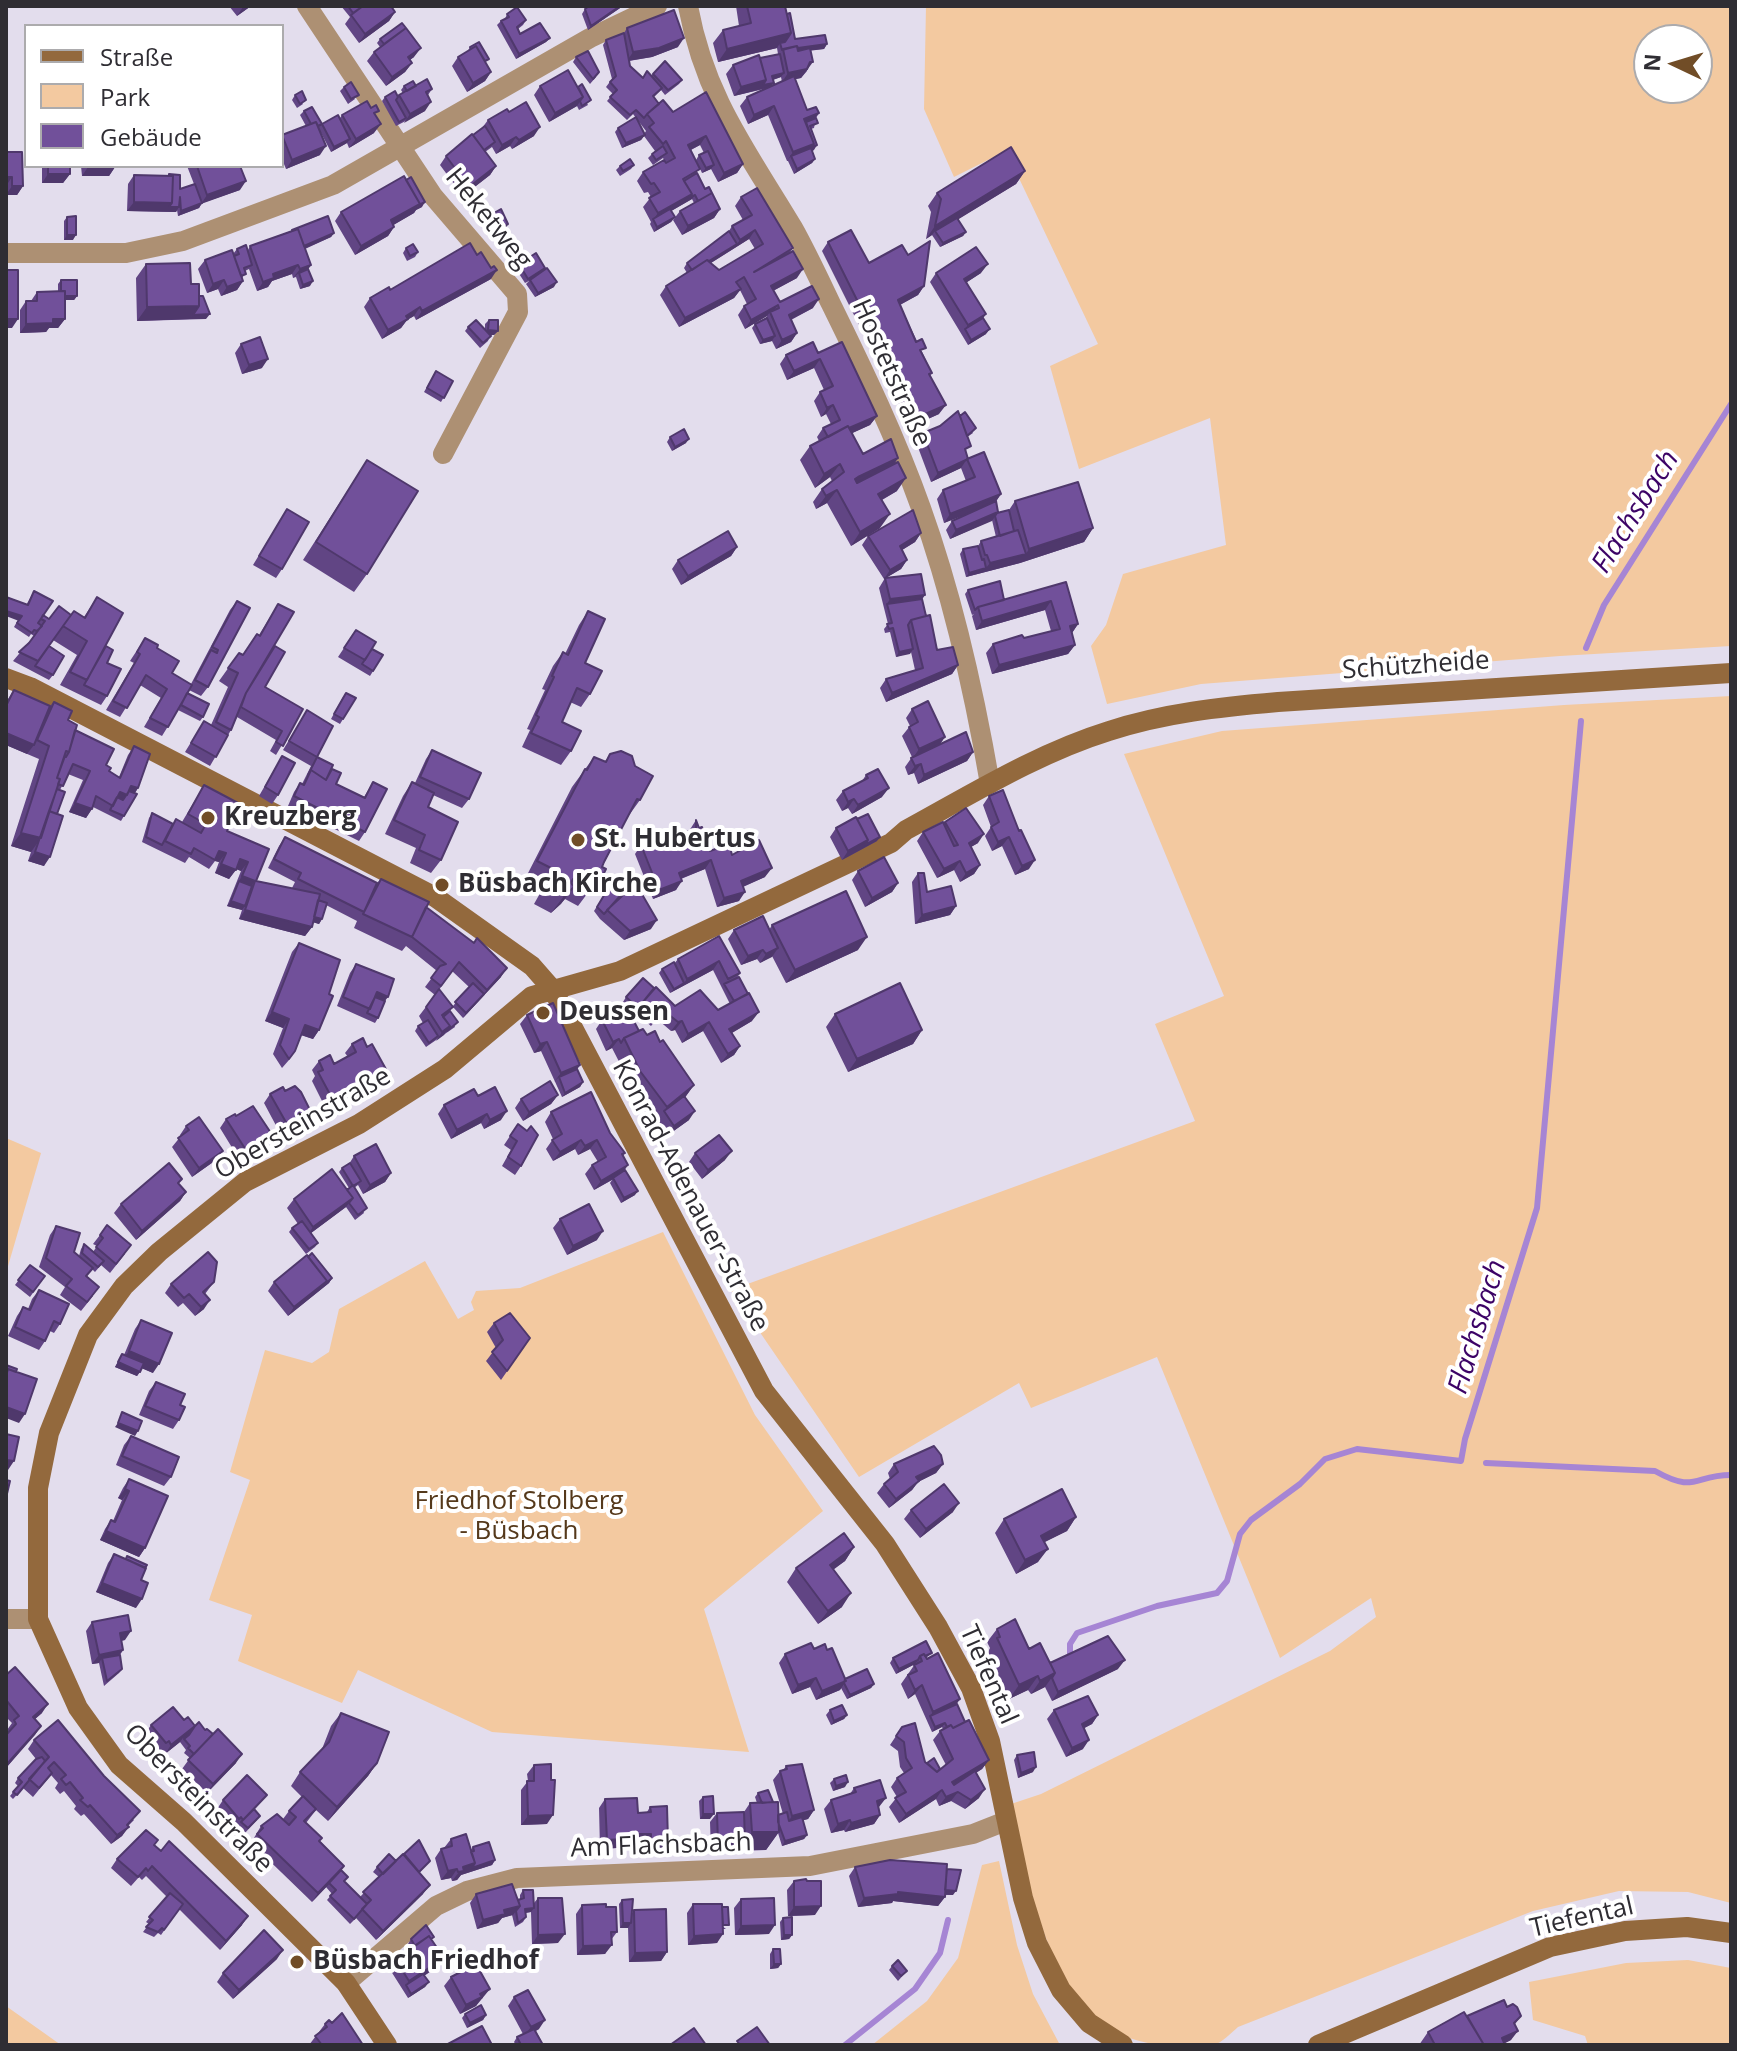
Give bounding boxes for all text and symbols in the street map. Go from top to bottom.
legend [24,24,284,168]
north arrow [1633,24,1713,104]
text: Straße [100,40,173,73]
text: N [1635,53,1667,72]
text: Park [100,80,150,113]
text: Gebäude [100,120,202,153]
street label: Heketweg [438,162,538,276]
street label: Hostetstraße [845,295,937,451]
water label: Flachsbach [1585,445,1687,579]
street label: Schützheide [1341,645,1491,687]
place label: Kreuzberg [224,802,357,834]
marker: Kreuzberg [199,809,217,827]
place label: St. Hubertus [594,824,756,856]
marker: St. Hubertus [569,831,587,849]
place label: Büsbach Kirche [458,869,658,901]
marker: Büsbach Kirche [433,876,451,894]
place label: Deussen [559,997,669,1029]
marker: Deussen [534,1004,552,1022]
street label: Konrad-Adenauer-Straße [605,1055,775,1337]
street label: Obersteinstraße [210,1061,396,1187]
water label: Flachsbach [1442,1256,1514,1398]
park label: Friedhof Stolberg - Büsbach [414,1486,624,1548]
street label: Tiefental [952,1621,1024,1729]
street label: Obersteinstraße [117,1718,279,1880]
street label: Am Flachsbach [570,1827,752,1865]
street label: Tiefental [1527,1891,1637,1945]
place label: Büsbach Friedhof [313,1946,539,1978]
marker: Büsbach Friedhof [288,1953,306,1971]

